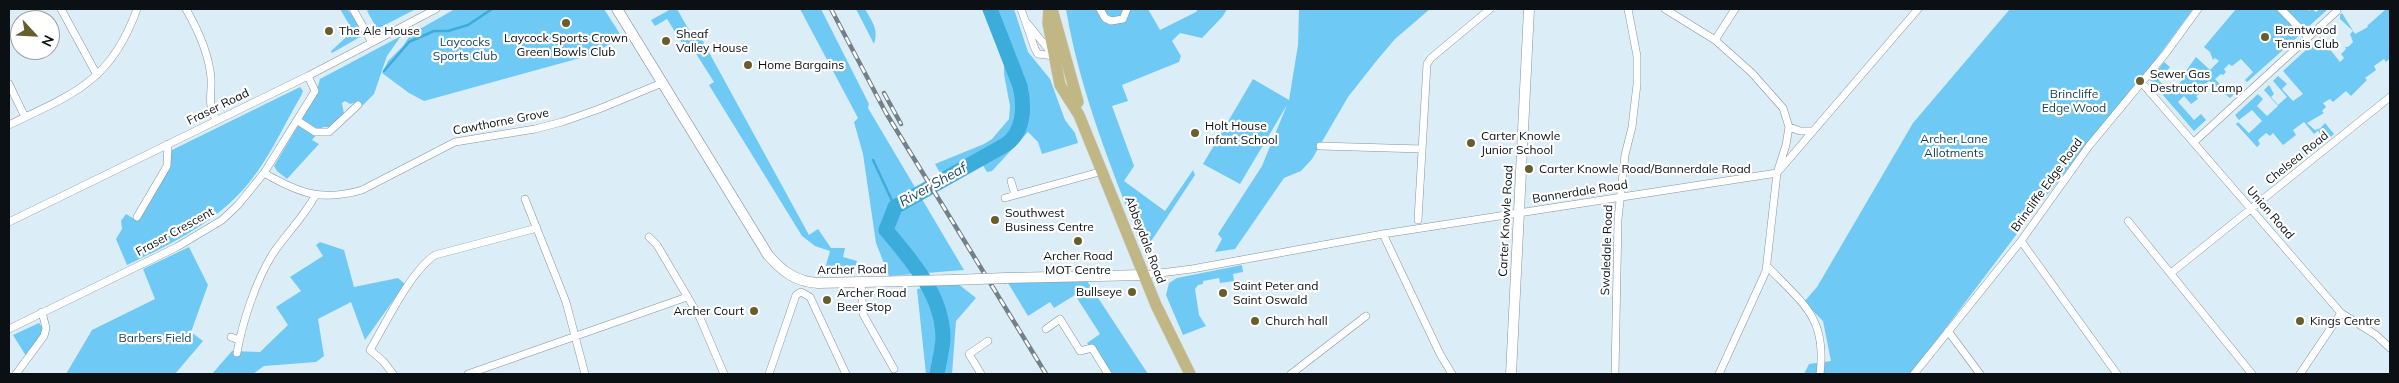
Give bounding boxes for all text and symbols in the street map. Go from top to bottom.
north arrow [10,10,60,60]
marker: Laycock Sports Crown Green Bowls Club [560,17,572,29]
place label: Brentwood Tennis Club [2275,23,2339,51]
place label: The Ale House [339,24,420,38]
marker: The Ale House [323,25,335,37]
place label: Sheaf Valley House [676,27,748,55]
place label: Laycock Sports Crown Green Bowls Club [504,31,628,59]
marker: Brentwood Tennis Club [2259,31,2271,43]
text: N [37,32,58,50]
park label: Laycocks Sports Club [433,35,497,63]
marker: Sheaf Valley House [660,35,672,47]
place label: Home Bargains [758,58,844,72]
marker: Home Bargains [742,59,754,71]
place label: Sewer Gas Destructor Lamp [2150,67,2243,95]
marker: Sewer Gas Destructor Lamp [2134,75,2146,87]
street label: Fraser Road [185,86,251,128]
park label: Brincliffe Edge Wood [2042,87,2106,115]
street label: Cawthorne Grove [452,106,550,138]
place label: Holt House Infant School [1205,119,1278,147]
marker: Holt House Infant School [1189,127,1201,139]
street label: Chelsea Road [2263,128,2331,188]
place label: Carter Knowle Junior School [1481,129,1560,157]
park label: Archer Lane Allotments [1920,132,1988,160]
street label: Brincliffe Edge Road [2008,135,2086,235]
marker: Carter Knowle Junior School [1465,137,1477,149]
water label: River Sheaf [896,160,970,210]
place label: Carter Knowle Road/Bannerdale Road [1539,162,1751,176]
marker: Carter Knowle Road/Bannerdale Road [1523,163,1535,175]
street label: Carter Knowle Road [1496,165,1516,277]
street label: Bannerdale Road [1531,177,1629,207]
street label: Union Road [2243,184,2297,242]
street label: Abbeydale Road [1122,194,1168,286]
street label: Swaledale Road [1598,204,1616,296]
street label: Fraser Crescent [134,205,216,259]
place label: Southwest Business Centre [1005,206,1094,234]
marker: Southwest Business Centre [989,214,1001,226]
marker: Archer Road MOT Centre [1072,235,1084,247]
place label: Archer Road MOT Centre [1043,249,1113,277]
street label: Archer Road [817,262,887,278]
place label: Saint Peter and Saint Oswald [1233,279,1319,307]
place label: Bullseye [1076,285,1122,299]
place label: Archer Road Beer Stop [837,286,907,314]
marker: Bullseye [1126,286,1138,298]
marker: Saint Peter and Saint Oswald [1217,287,1229,299]
marker: Archer Road Beer Stop [821,294,833,306]
place label: Archer Court [673,304,744,318]
marker: Archer Court [748,305,760,317]
place label: Church hall [1265,314,1327,328]
place label: Kings Centre [2310,314,2380,328]
marker: Church hall [1249,315,1261,327]
marker: Kings Centre [2294,315,2306,327]
park label: Barbers Field [118,331,192,345]

